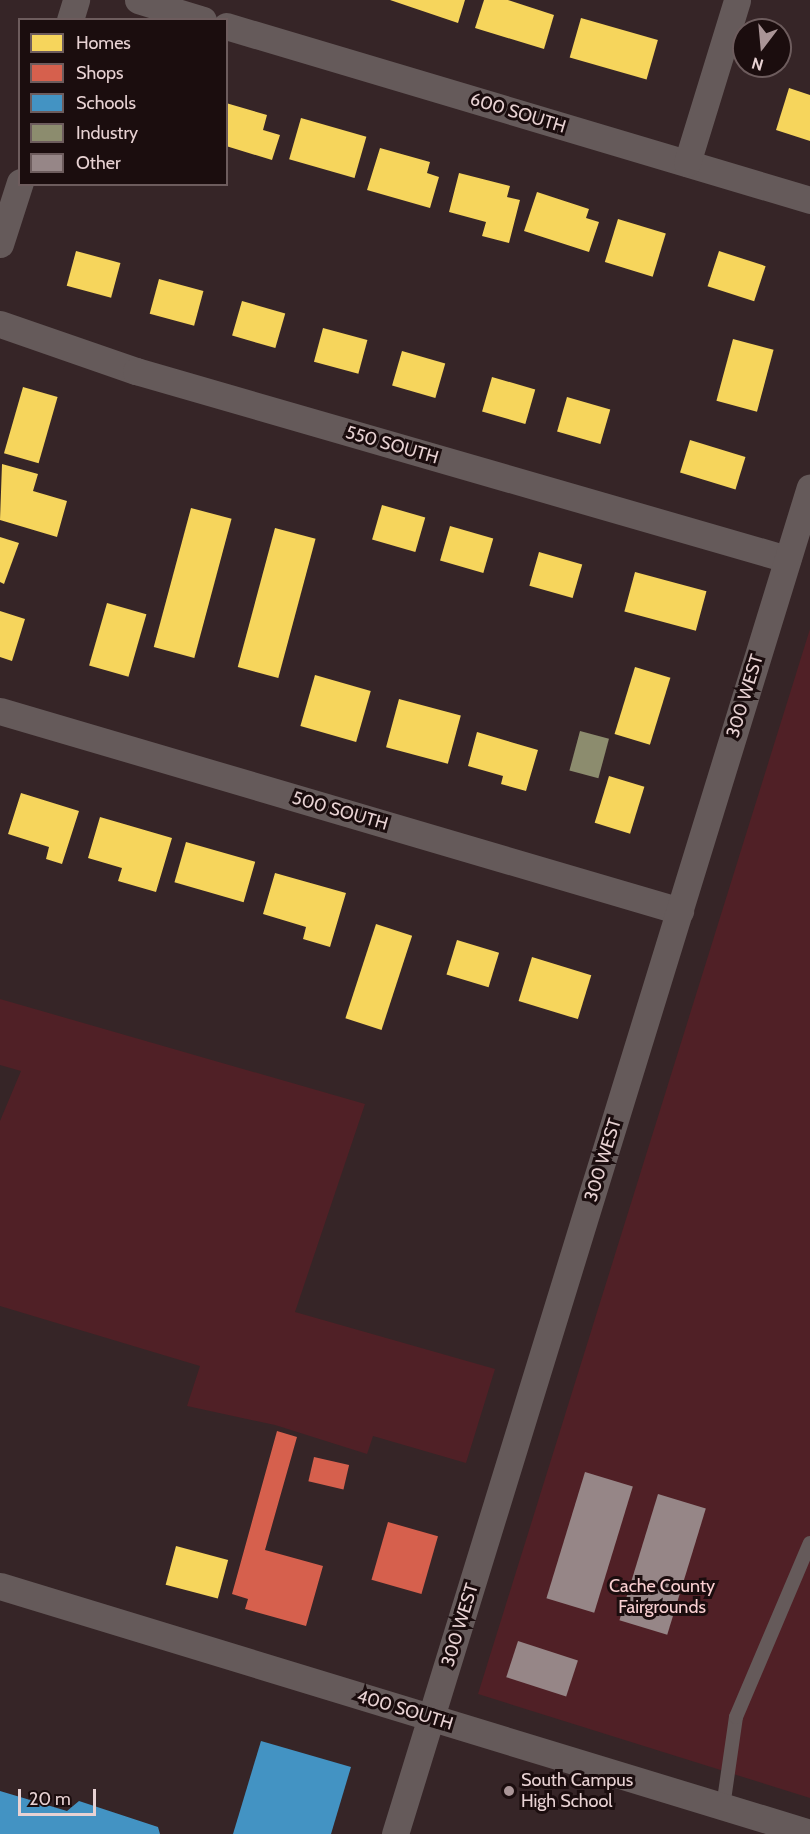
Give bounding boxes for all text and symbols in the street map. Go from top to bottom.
legend [18,18,228,186]
north arrow [732,18,792,78]
text: Homes [76,32,131,54]
text: N [749,53,766,75]
text: Shops [76,62,124,84]
street label: 600 SOUTH [467,88,569,138]
text: Schools [76,92,136,114]
text: Industry [76,122,138,144]
text: Other [76,152,121,174]
street label: 550 SOUTH [343,421,441,469]
street label: 300 WEST [722,652,768,740]
street label: 500 SOUTH [290,787,390,835]
street label: 300 WEST [580,1116,626,1204]
park label: Cache County Fairgrounds [609,1576,715,1618]
street label: 300 WEST [437,1581,483,1669]
street label: 400 SOUTH [354,1685,456,1735]
place label: South Campus High School [521,1770,633,1812]
scale bar [21,1777,99,1815]
marker: South Campus High School [502,1784,516,1798]
text: 20 m [29,1788,71,1810]

